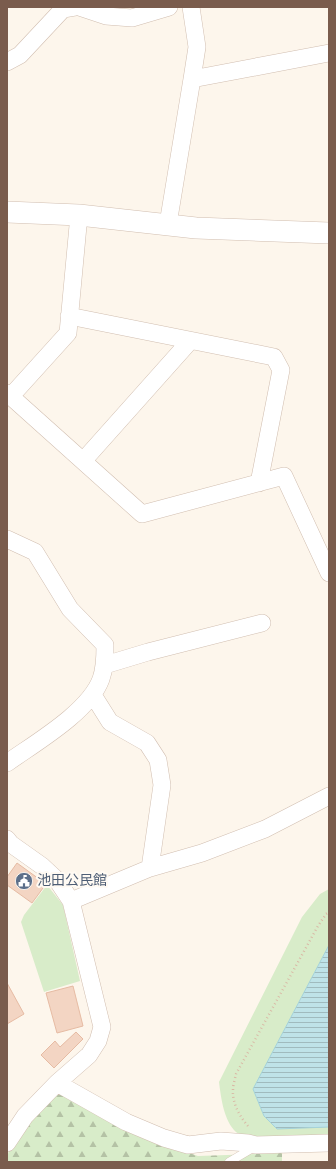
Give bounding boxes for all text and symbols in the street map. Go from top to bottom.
public building icon: 池田公民館 [14,871,34,891]
place label: 池田公民館 [37,873,107,890]

